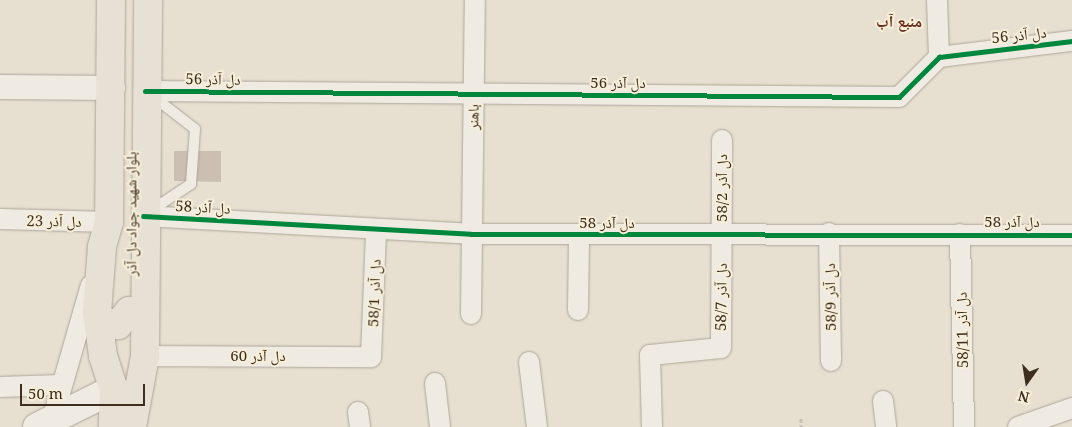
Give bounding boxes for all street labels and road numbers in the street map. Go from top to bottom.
street label: دل آذر 56 [991,23,1047,47]
street label: دل آذر 56 [185,70,241,88]
street label: دل آذر 56 [590,74,646,92]
street label: باهنر [464,104,482,130]
street label: بلوار شهید جواد دل آذر [122,152,140,276]
street label: دل آذر 58/2 [713,154,731,222]
street label: دل آذر 58 [175,197,231,217]
street label: دل آذر 23 [26,212,82,230]
street label: دل آذر 58 [984,213,1040,231]
street label: دل آذر 58 [579,214,635,232]
street label: دل آذر 58/1 [364,259,384,327]
street label: دل آذر 58/7 [711,263,731,331]
street label: دل آذر 58/9 [820,263,840,331]
street label: دل آذر 58/11 [952,292,972,368]
street label: دل آذر 60 [230,347,286,365]

